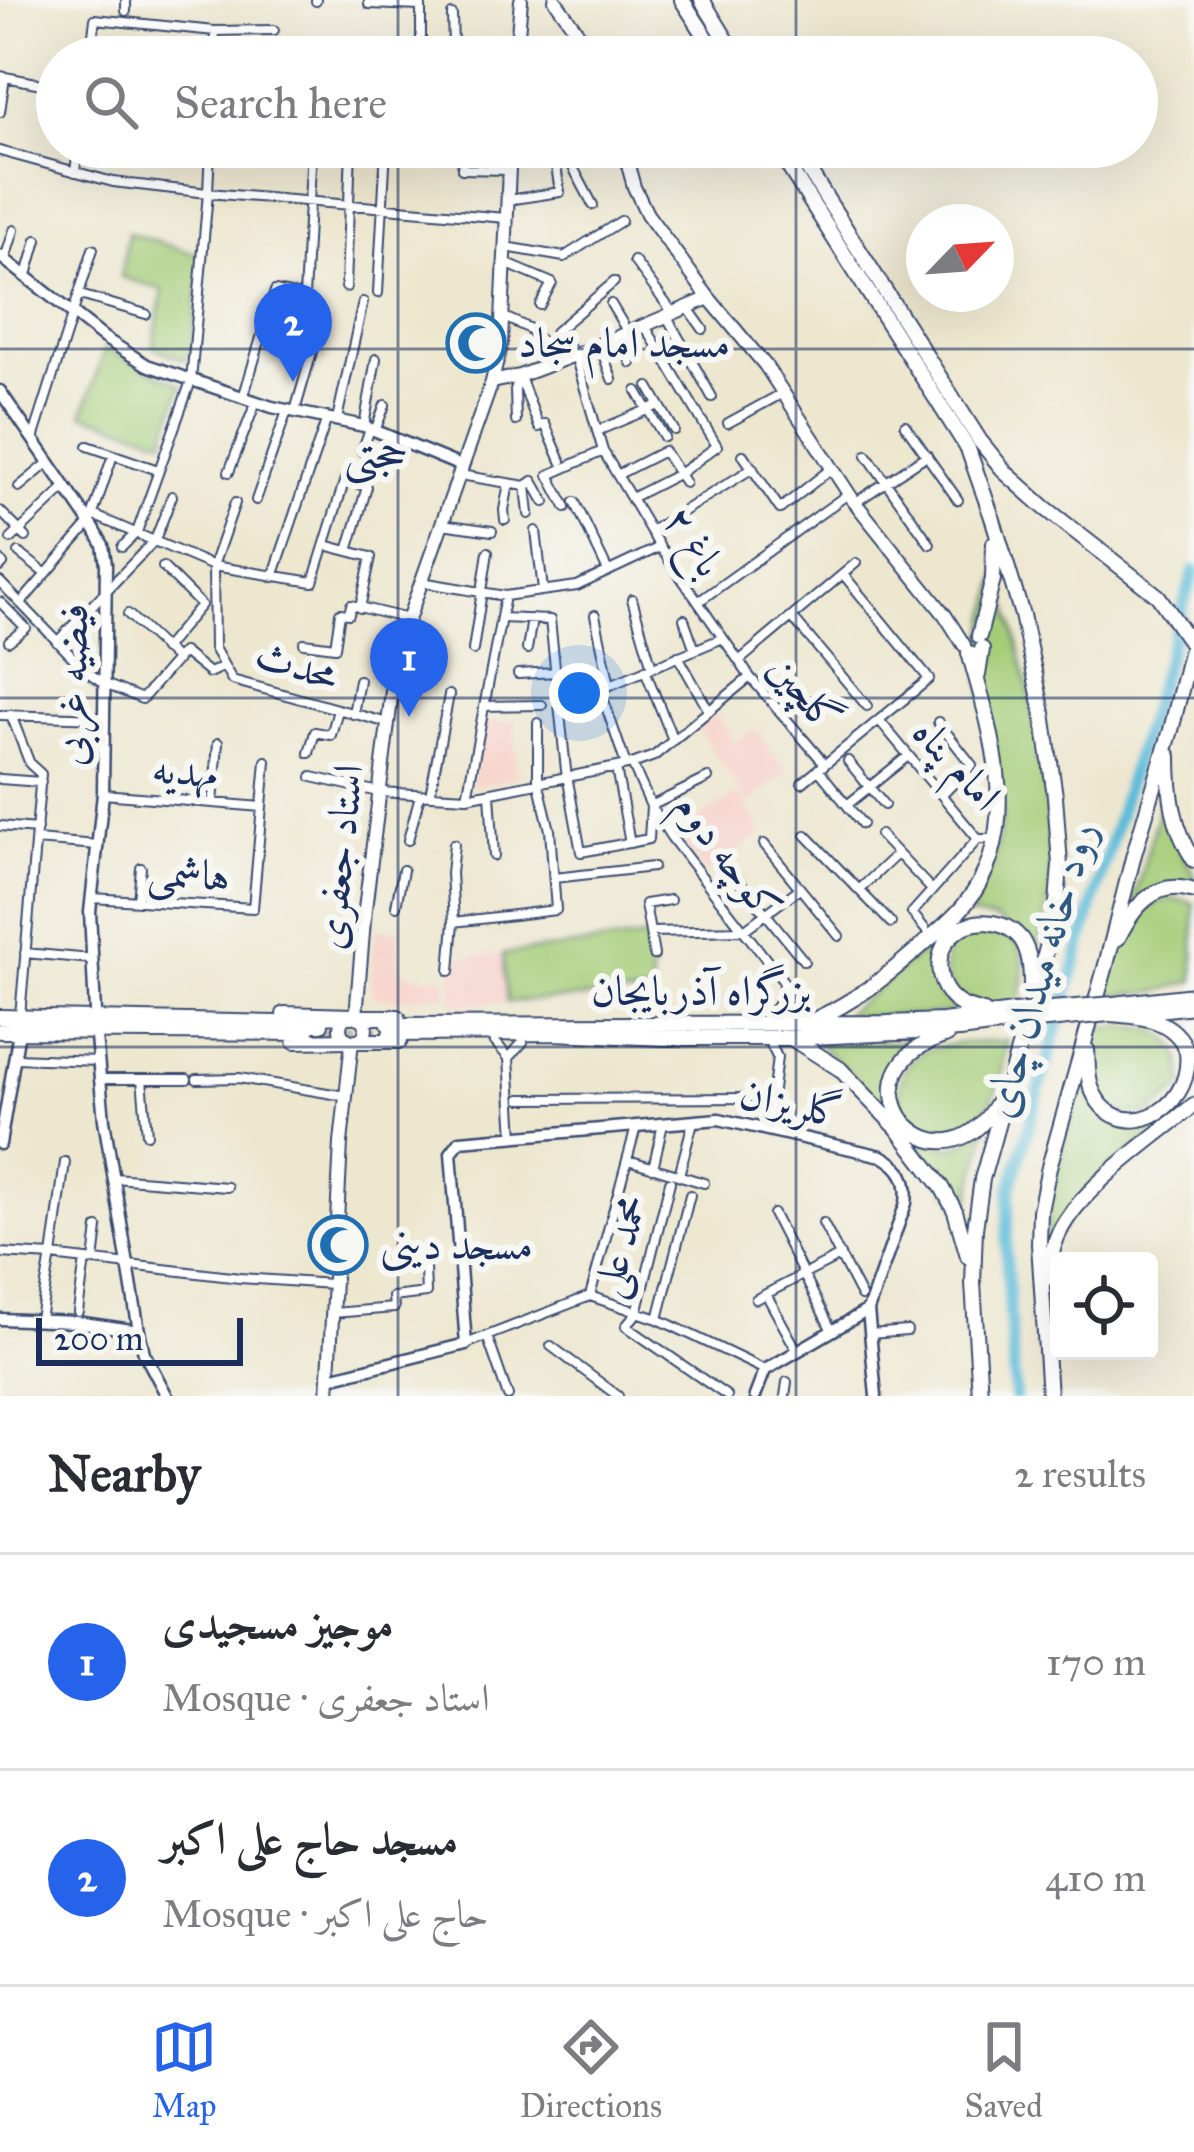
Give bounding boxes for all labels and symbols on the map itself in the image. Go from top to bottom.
north arrow [906,204,1014,312]
pin: 2 [254,283,332,382]
mosque icon: مسجد امام سجاد [445,312,507,374]
place label: مسجد امام سجاد [518,317,730,379]
district label: حجتی [344,425,408,485]
street label: باغ ۲ [645,496,736,591]
street label: فیضیه غربی [45,603,102,767]
pin: 1 [370,618,448,717]
street label: محدث [249,628,345,702]
street label: گلچین [756,643,853,744]
your location [549,663,609,723]
street label: امام پناه [894,707,1012,828]
street label: مهدیه [150,742,220,801]
street label: استاد جعفری [303,762,375,952]
street label: کوچه دوم [655,782,793,936]
water label: رود خانه میدان چای [970,814,1111,1125]
street label: هاشمی [146,845,232,905]
street label: بزرگراه آذربایجان [591,964,811,1017]
street label: گلریزان [735,1067,847,1139]
street label: محمد علی [581,1189,663,1304]
mosque icon: مسجد دینی [307,1214,369,1276]
place label: مسجد دینی [380,1219,533,1272]
scale bar [36,1312,243,1365]

